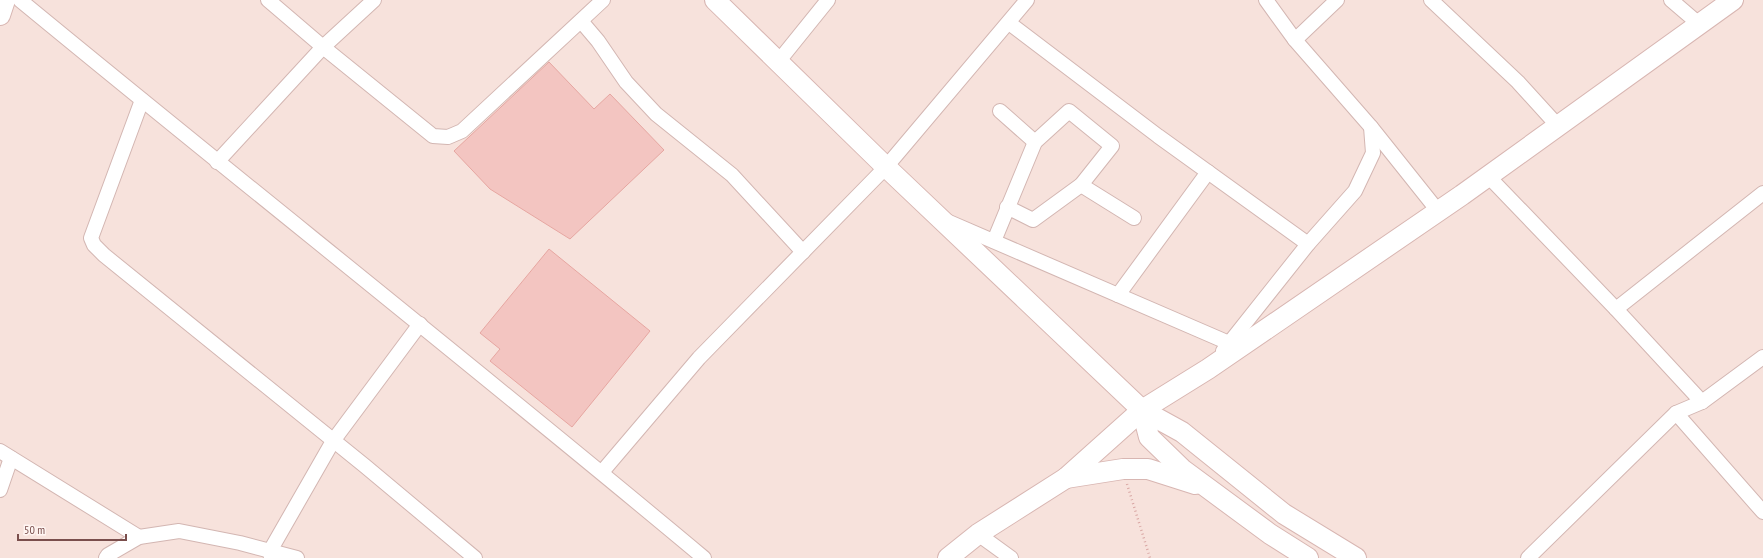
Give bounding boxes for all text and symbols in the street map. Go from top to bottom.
scale bar [18,516,126,542]
text: 50 m [24,522,45,537]

